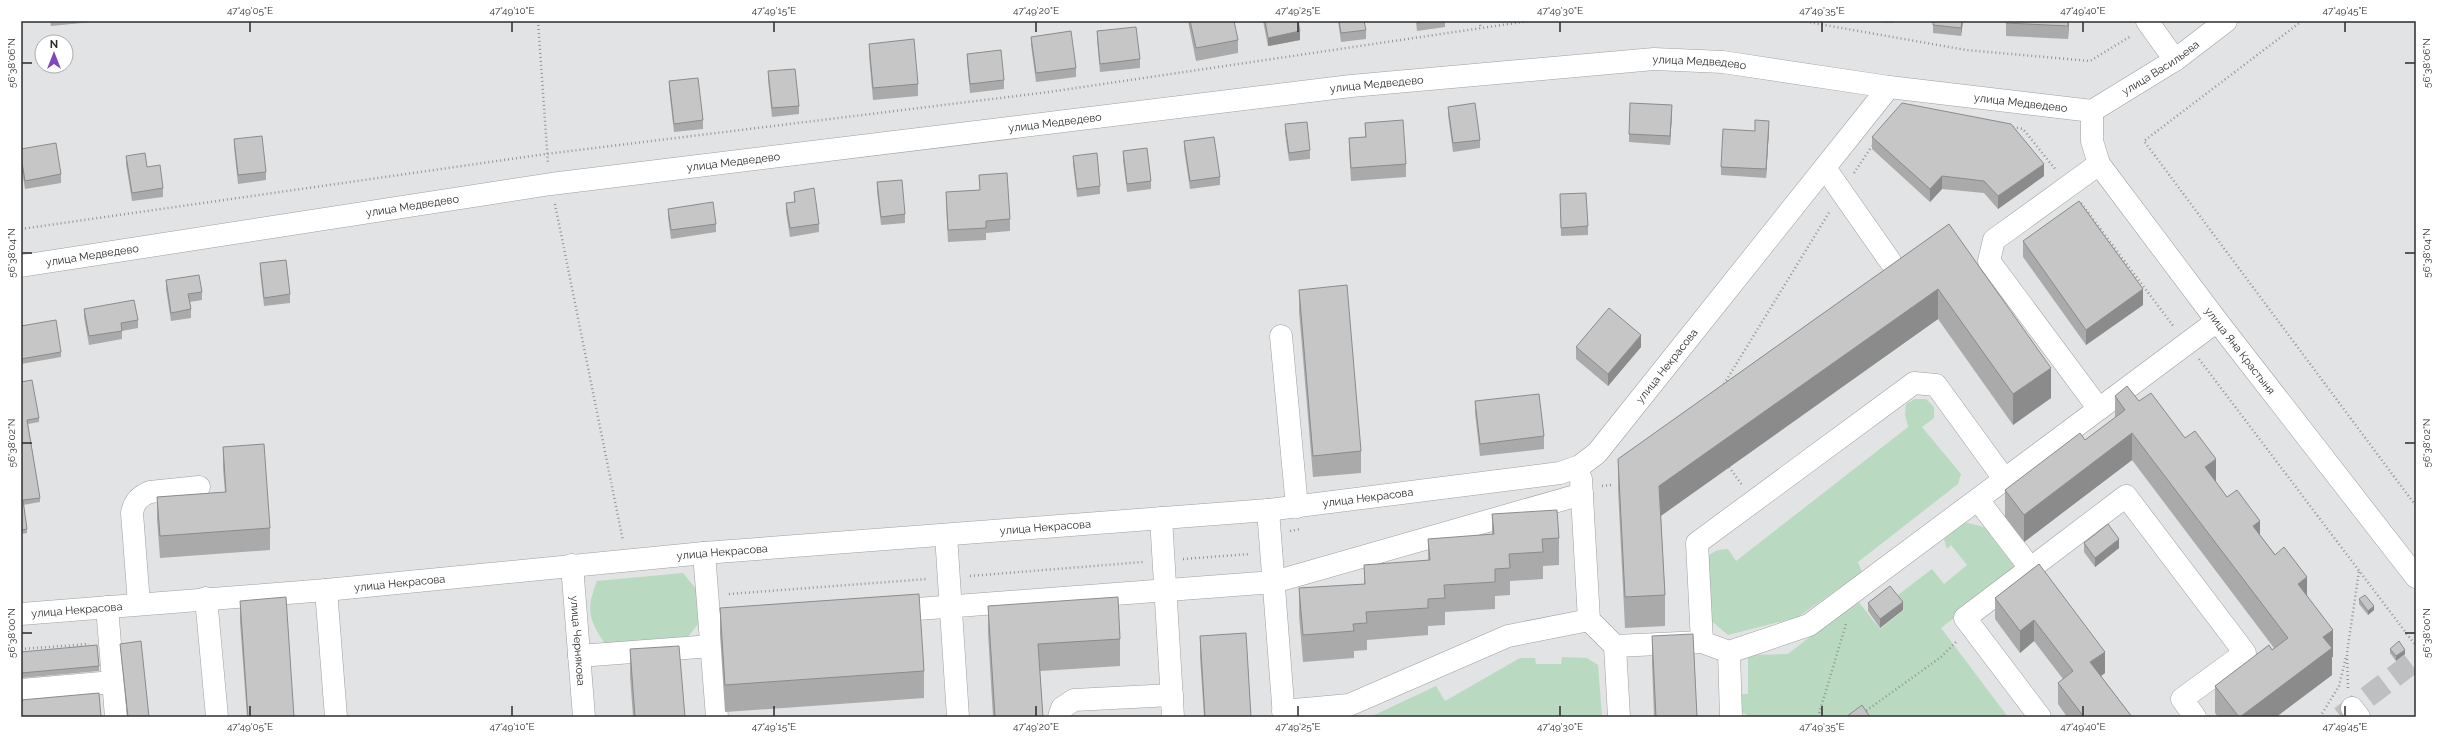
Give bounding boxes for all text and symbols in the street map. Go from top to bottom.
text: 47°49'05"E [227,5,273,16]
text: 47°49'10"E [489,5,535,16]
text: 47°49'15"E [752,5,796,16]
text: 47°49'20"E [1013,5,1059,16]
text: 47°49'25"E [1275,5,1321,16]
text: 47°49'30"E [1537,5,1583,16]
text: 47°49'35"E [1799,5,1845,16]
text: 47°49'40"E [2060,5,2106,16]
text: 47°49'45"E [2323,5,2367,16]
north arrow [34,34,74,74]
text: 56°38'06"N [6,38,17,88]
text: N [50,38,58,51]
street label: улица Васильева [2119,38,2202,98]
text: 56°38'06"N [2421,38,2432,88]
street label: улица Медведево [1652,52,1748,72]
street label: улица Медведево [1329,73,1424,95]
street label: улица Медведево [1973,91,2069,115]
street label: улица Медведево [1007,110,1103,134]
street label: улица Медведево [686,149,781,174]
street label: улица Медведево [365,192,460,219]
text: 56°38'04"N [6,228,17,278]
text: 56°38'04"N [2421,228,2432,278]
street label: улица Медведево [45,241,140,269]
street label: улица Яна Крастыня [2202,304,2278,397]
street label: улица Некрасова [1633,326,1700,405]
text: 56°38'02"N [6,418,17,468]
text: 56°38'02"N [2421,418,2432,468]
street label: улица Некрасова [1322,485,1414,510]
street label: улица Некрасова [999,517,1091,537]
street label: улица Некрасова [676,542,768,562]
street label: улица Некрасова [354,572,446,594]
street label: улица Чернякова [568,595,588,686]
street label: улица Некрасова [31,600,123,620]
text: 56°38'00"N [6,608,17,658]
text: 56°38'00"N [2421,608,2432,658]
text: 47°49'05"E [227,721,273,732]
text: 47°49'10"E [489,721,535,732]
text: 47°49'15"E [752,721,796,732]
text: 47°49'20"E [1013,721,1059,732]
text: 47°49'25"E [1275,721,1321,732]
text: 47°49'30"E [1537,721,1583,732]
text: 47°49'35"E [1799,721,1845,732]
text: 47°49'40"E [2060,721,2106,732]
text: 47°49'45"E [2323,721,2367,732]

